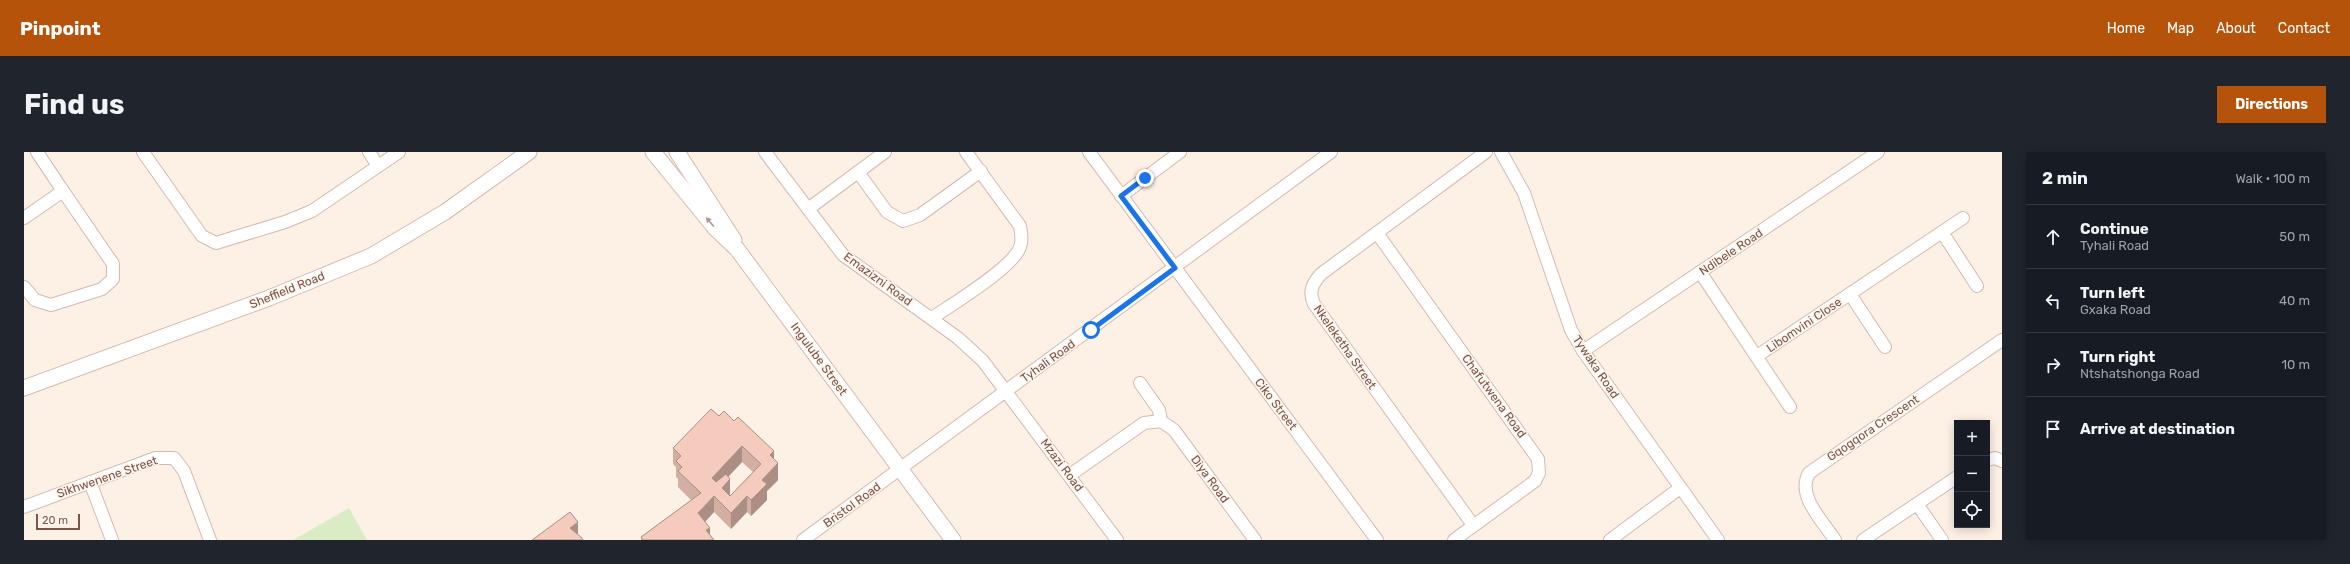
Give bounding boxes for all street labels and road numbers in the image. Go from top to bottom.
street label: Ndibele Road [1697,226,1765,278]
street label: Emazizni Road [841,249,915,309]
street label: Sheffield Road [247,269,327,311]
street label: Libomvini Close [1764,295,1844,355]
street label: Nkeleketha Street [1311,302,1379,392]
street label: Ingulube Street [788,320,850,398]
street label: Tywaka Road [1570,333,1622,401]
street label: Tyhali Road [1018,337,1078,385]
street label: Chafutwena Road [1459,351,1529,441]
street label: Ciko Street [1252,375,1300,433]
street label: Gqogqora Crescent [1824,392,1922,464]
street label: Mzazi Road [1038,436,1086,494]
street label: Diya Road [1188,452,1232,506]
street label: Sikhwenene Street [55,453,159,501]
street label: Bristol Road [821,480,883,530]

